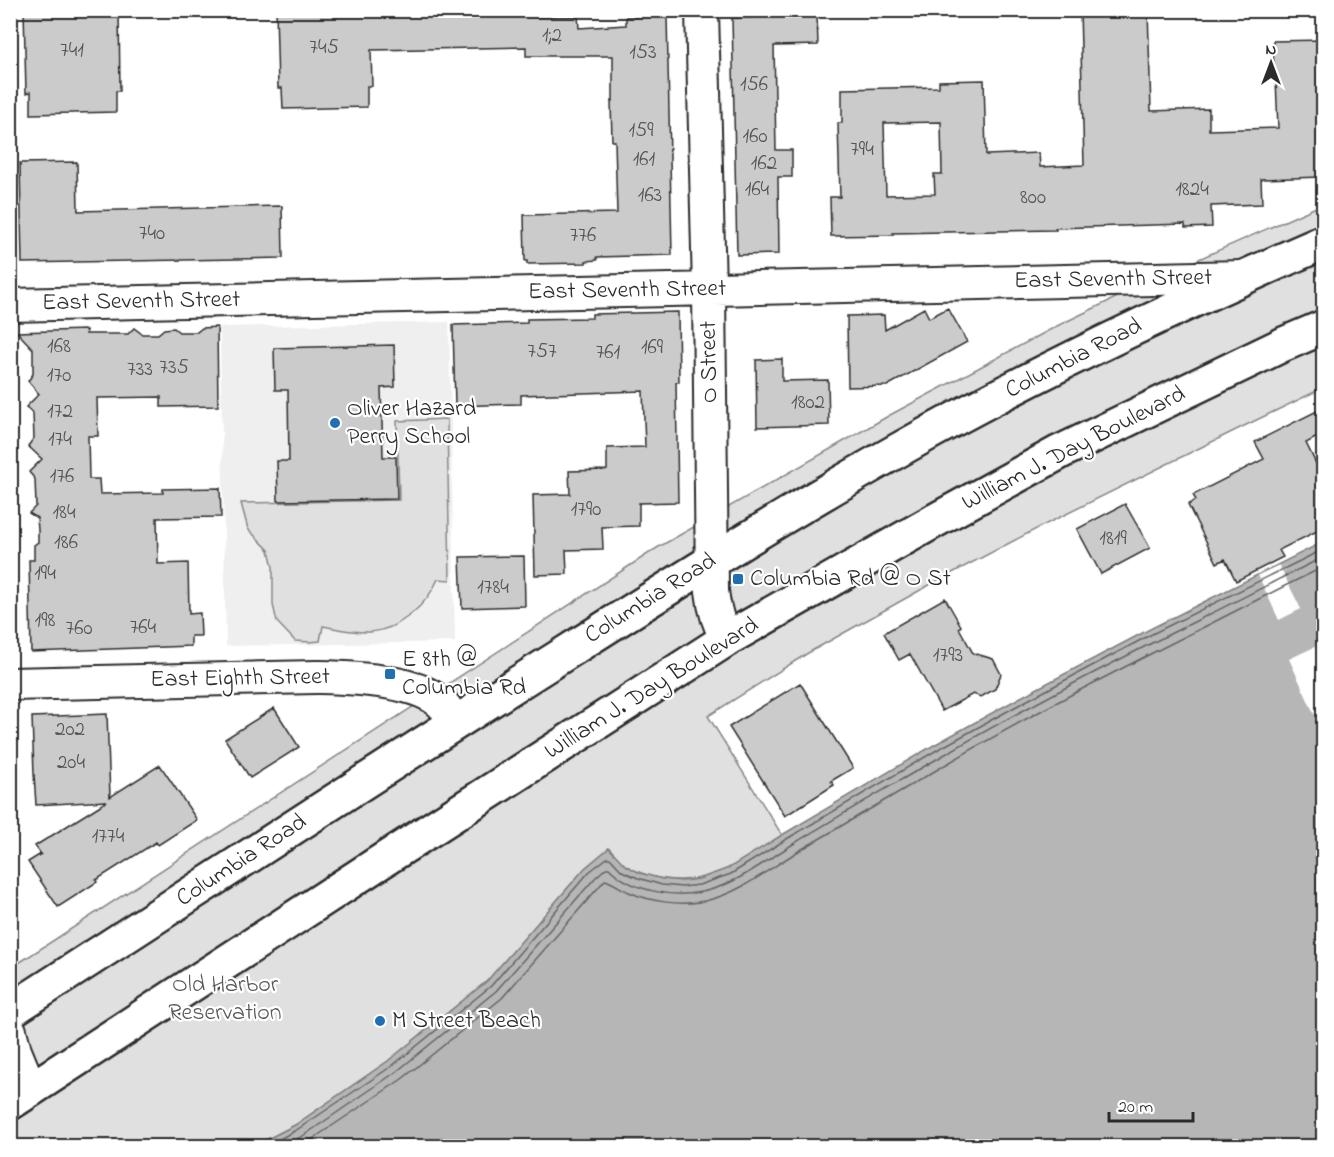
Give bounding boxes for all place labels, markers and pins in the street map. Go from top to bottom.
place label: Oliver Hazard Perry School [347,392,477,456]
marker: Oliver Hazard Perry School [328,416,342,430]
place label: Columbia Rd @ O St [750,562,951,597]
marker: Columbia Rd @ O St [731,572,745,586]
place label: E 8th @ Columbia Rd [402,643,526,706]
marker: E 8th @ Columbia Rd [383,667,397,681]
place label: M Street Beach [392,1004,541,1039]
marker: M Street Beach [373,1014,387,1028]

